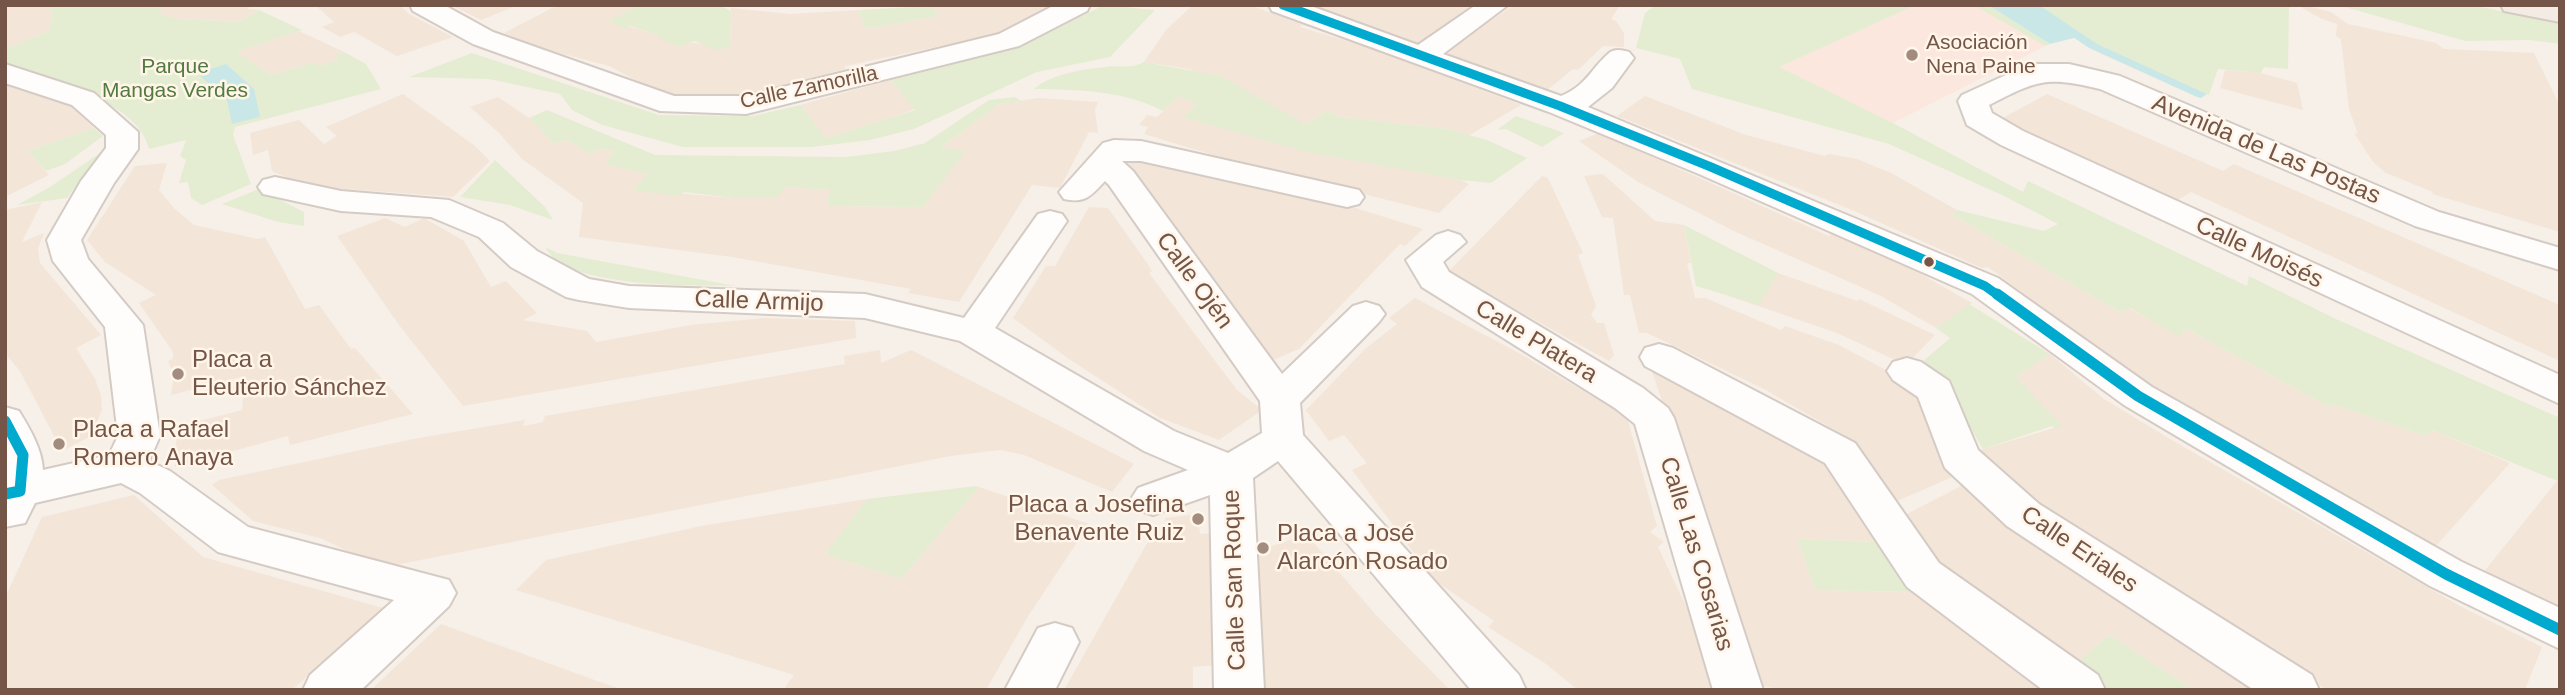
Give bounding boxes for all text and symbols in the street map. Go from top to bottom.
place label: Asociación Nena Paine [1926,30,2036,80]
marker: Asociación Nena Paine [1904,47,1920,63]
park label: Parque Mangas Verdes [102,54,248,104]
street label: Calle Zamorilla [738,61,880,115]
street label: Avenida de Las Postas [2148,89,2384,211]
street label: Calle Moisés [2191,211,2327,295]
street label: Calle Ojén [1149,227,1239,335]
unlabelled marker [1922,255,1936,269]
street label: Calle Armijo [694,285,824,319]
street label: Calle Platera [1470,294,1602,390]
place label: Placa a Eleuterio Sánchez [192,346,387,402]
marker: Placa a Eleuterio Sánchez [170,366,186,382]
place label: Placa a Rafael Romero Anaya [73,416,233,472]
marker: Placa a Rafael Romero Anaya [51,436,67,452]
street label: Calle Las Cosarias [1653,453,1739,655]
street label: Calle San Roque [1217,489,1253,671]
place label: Placa a Josefina Benavente Ruiz [1008,491,1184,547]
street label: Calle Eriales [2015,500,2143,600]
marker: Placa a Josefina Benavente Ruiz [1190,511,1206,527]
place label: Placa a José Alarcón Rosado [1277,520,1448,576]
marker: Placa a José Alarcón Rosado [1255,540,1271,556]

